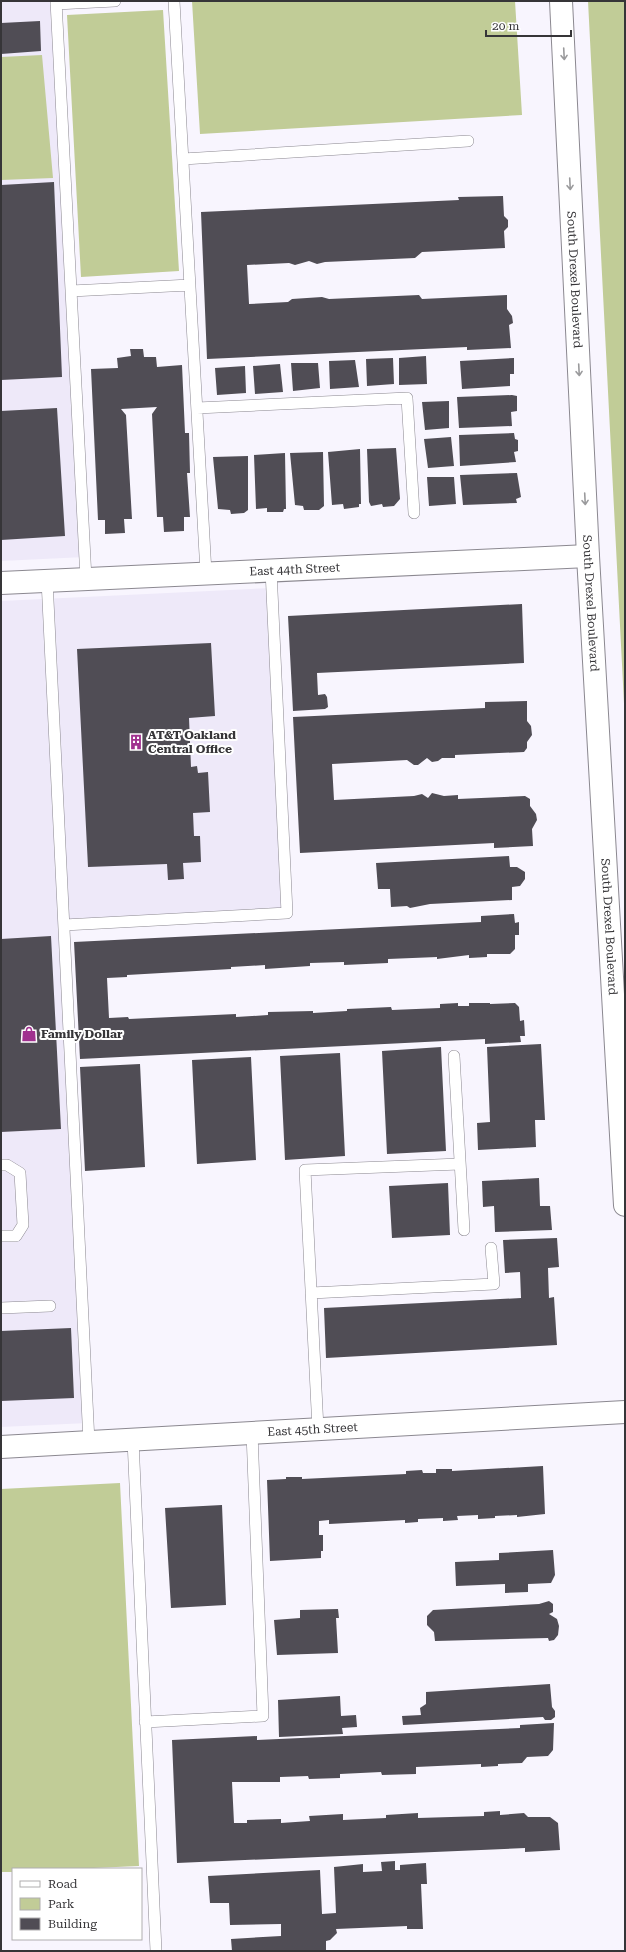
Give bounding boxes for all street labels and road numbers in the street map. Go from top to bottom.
street label: South Drexel Boulevard [564,211,585,349]
street label: South Drexel Boulevard [580,534,602,672]
street label: East 44th Street [249,560,341,579]
street label: South Drexel Boulevard [598,858,620,996]
street label: East 45th Street [267,1420,359,1439]

